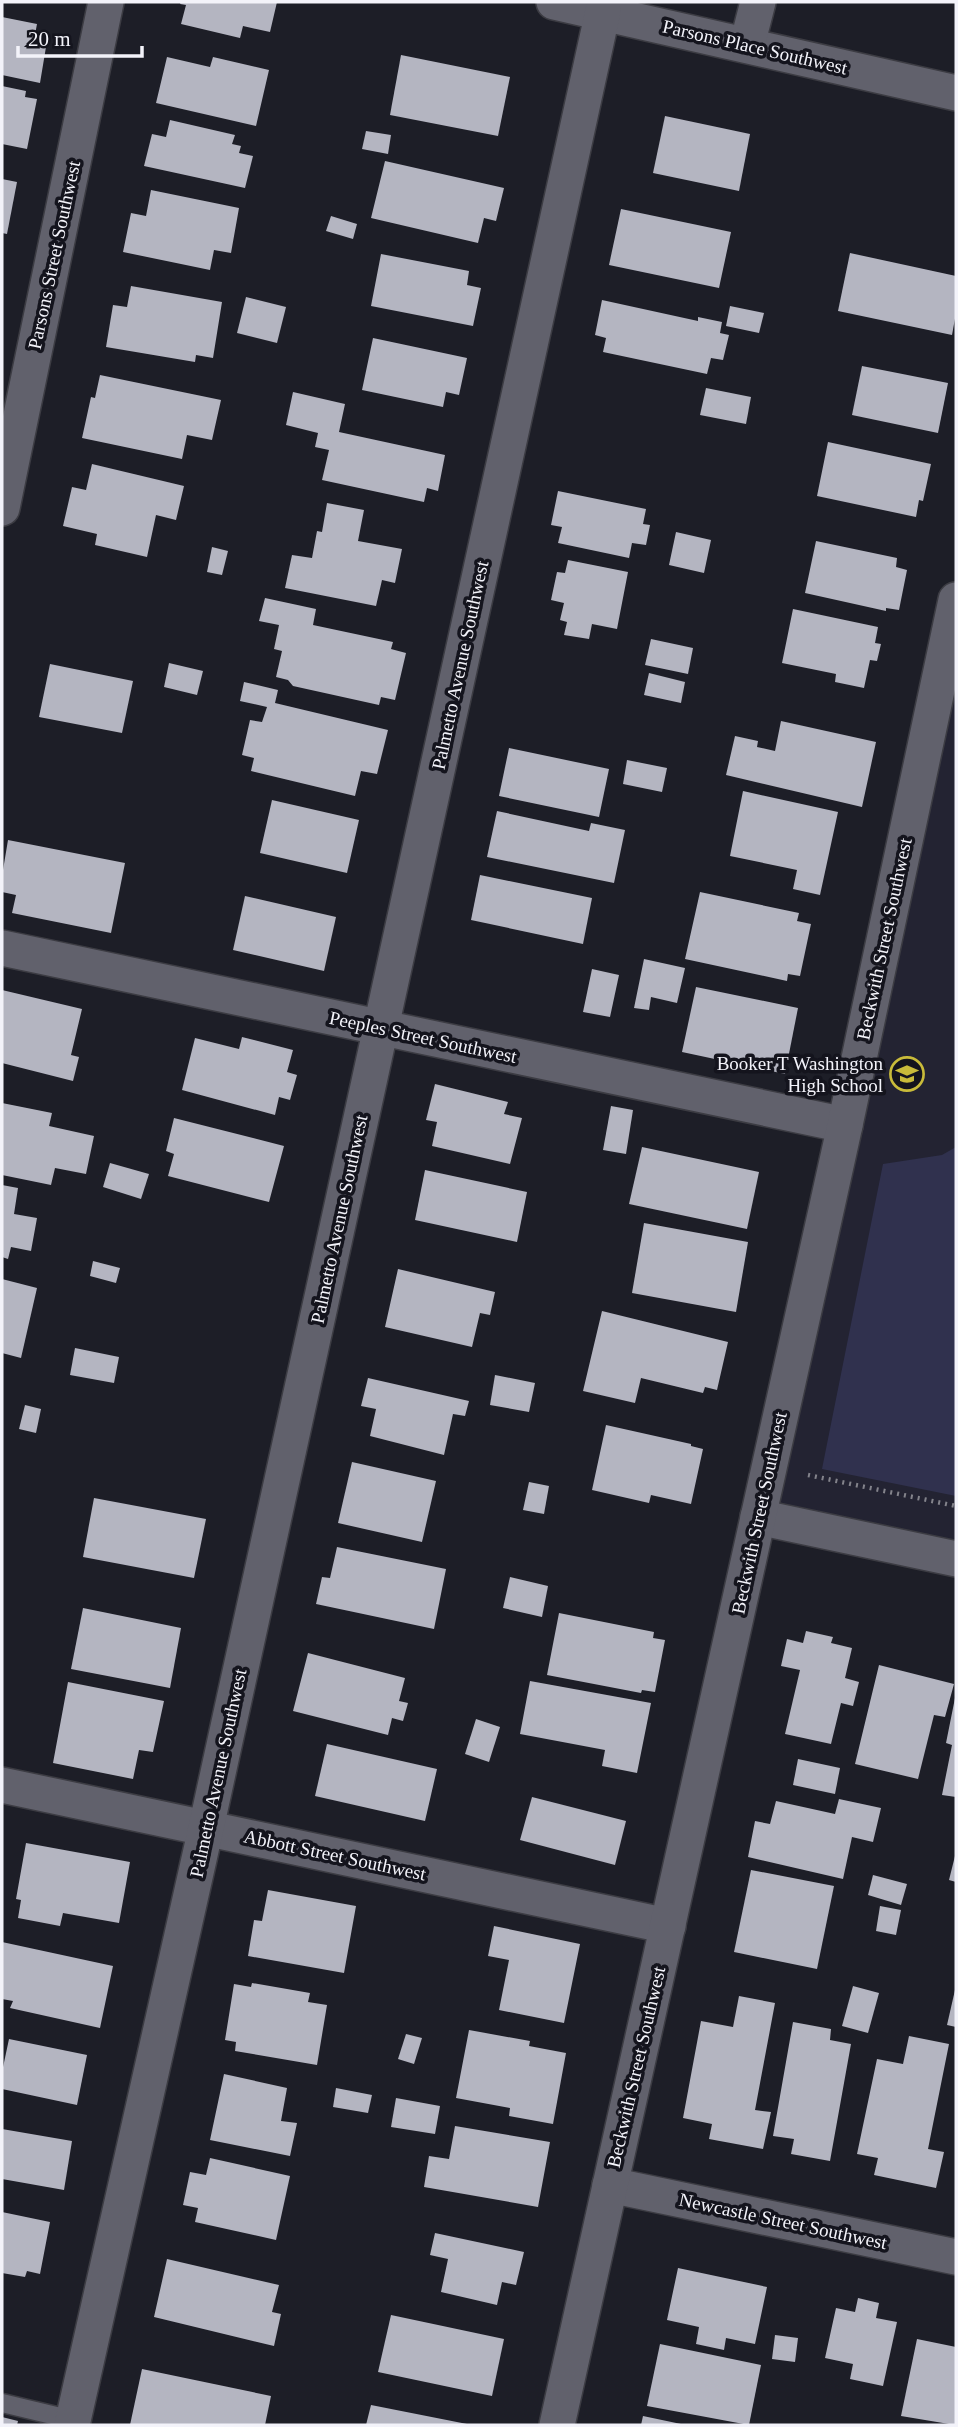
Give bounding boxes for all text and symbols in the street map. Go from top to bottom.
scale bar [18,14,142,58]
street label: Parsons Place Southwest [661,16,850,79]
text: 20 m [28,27,71,51]
street label: Parsons Street Southwest [24,158,84,351]
street label: Palmetto Avenue Southwest [428,558,493,771]
street label: Beckwith Street Southwest [852,835,916,1042]
street label: Peeples Street Southwest [327,1007,519,1067]
place label: Booker T Washington High School [717,1053,883,1096]
school or university icon: Booker T Washington High School [888,1055,926,1093]
street label: Palmetto Avenue Southwest [307,1112,372,1325]
street label: Beckwith Street Southwest [727,1409,791,1616]
street label: Palmetto Avenue Southwest [186,1666,251,1879]
street label: Abbott Street Southwest [242,1825,429,1885]
street label: Beckwith Street Southwest [603,1964,670,2170]
street label: Newcastle Street Southwest [677,2189,890,2253]

